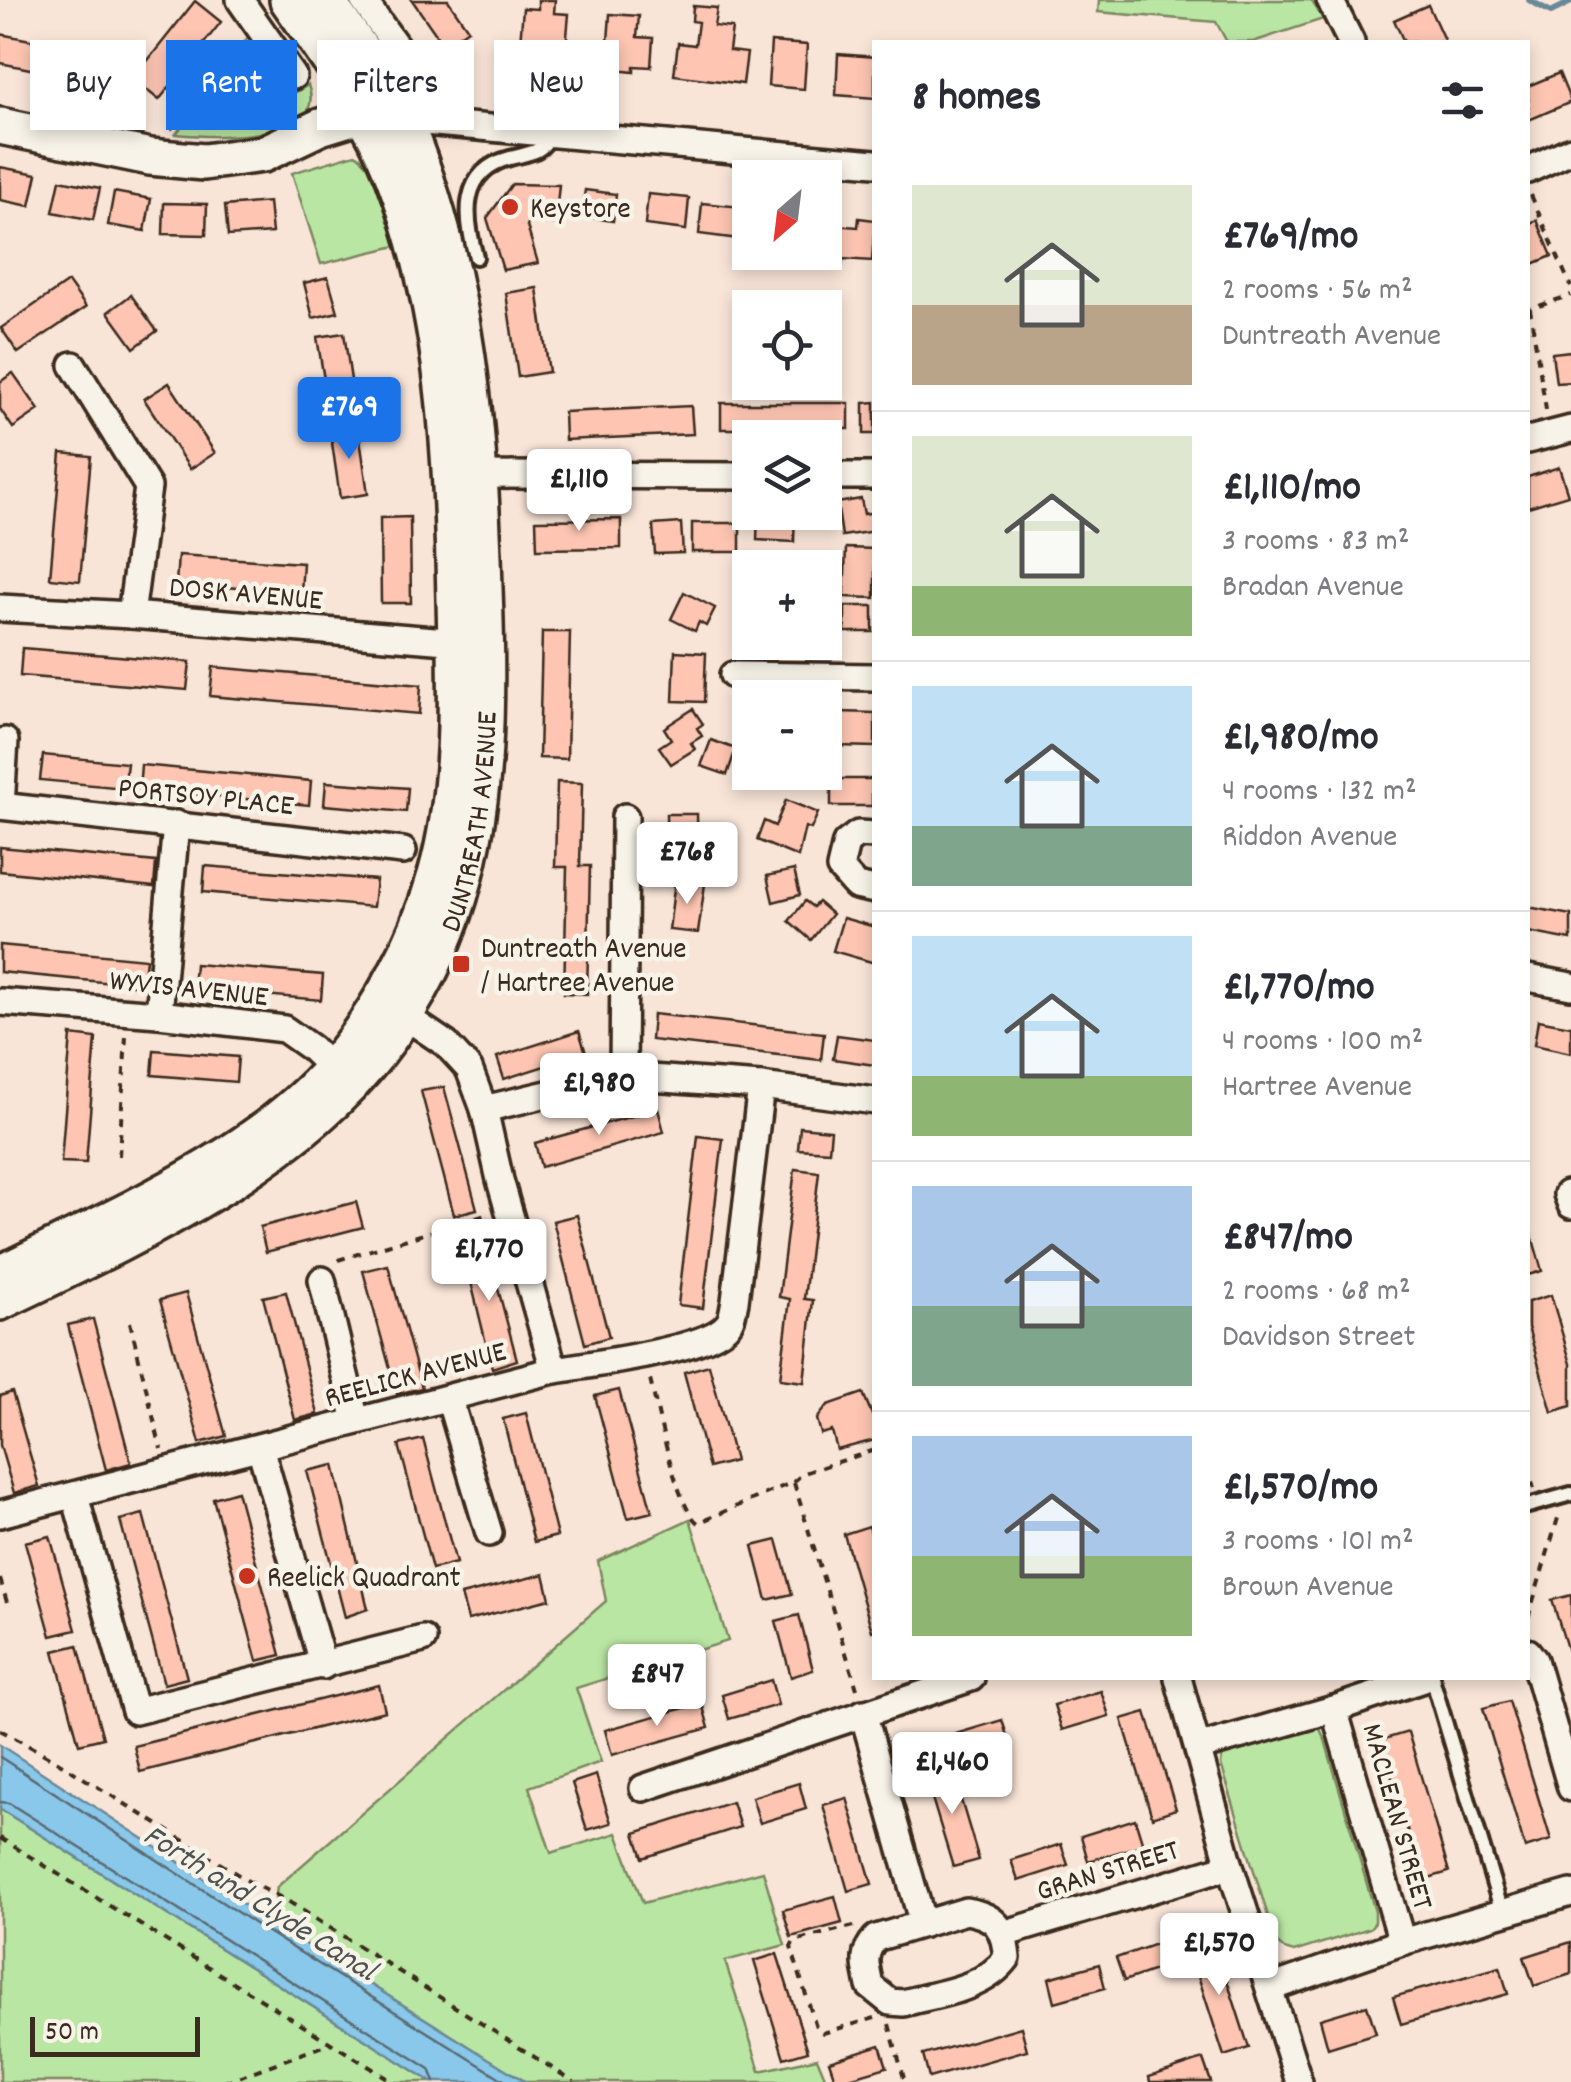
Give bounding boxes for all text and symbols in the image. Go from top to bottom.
chip: Buy [30,40,146,130]
chip: Rent [166,40,297,130]
chip: Filters [317,40,474,130]
chip: New [494,40,619,130]
text: 8 homes [912,70,1041,130]
icon: filters [1435,73,1490,128]
north arrow [732,160,842,270]
map controls [732,160,842,790]
place label: Keystore [530,190,631,233]
marker: Keystore [499,196,521,218]
text: £769/mo [1222,209,1358,269]
icon: home [992,225,1112,345]
text: 2 rooms · 56 m² [1222,269,1413,315]
button: locate [732,290,842,400]
text: Duntreath Avenue [1222,315,1441,361]
pin: £769 [290,377,408,462]
text: £769 [320,386,378,432]
button: layers [732,420,842,530]
pin: £1,110 [498,449,660,534]
text: £1,110 [549,458,609,504]
text: £1,110/mo [1222,460,1361,520]
icon: home [992,476,1112,596]
text: 3 rooms · 83 m² [1222,520,1409,566]
button: + [732,550,842,660]
text: Bradan Avenue [1222,566,1404,612]
street label: DOSK AVENUE [167,568,325,625]
button: − [732,680,842,790]
street label: DUNTREATH AVENUE [432,710,511,939]
text: £1,980/mo [1222,710,1379,770]
icon: home [992,726,1112,846]
street label: PORTSOY PLACE [116,769,296,830]
text: 4 rooms · 132 m² [1222,770,1417,816]
text: Riddon Avenue [1222,816,1397,862]
pin: £768 [628,822,746,907]
text: £768 [659,831,715,877]
place label: Duntreath Avenue / Hartree Avenue [481,930,687,1007]
marker: Duntreath Avenue / Hartree Avenue [450,953,472,975]
text: £1,770/mo [1222,960,1375,1020]
street label: WYVIS AVENUE [107,962,270,1021]
icon: home [992,976,1112,1096]
text: 4 rooms · 100 m² [1222,1020,1423,1066]
pin: £1,980 [518,1053,680,1138]
text: £1,980 [562,1062,636,1108]
text: Hartree Avenue [1222,1066,1412,1112]
text: £847/mo [1222,1210,1353,1270]
pin: £1,770 [408,1219,570,1304]
icon: home [992,1226,1112,1346]
text: £1,770 [453,1228,525,1274]
text: 2 rooms · 68 m² [1222,1270,1411,1316]
text: Davidson Street [1222,1316,1415,1362]
street label: REELICK AVENUE [321,1332,512,1422]
text: £1,570/mo [1222,1460,1378,1520]
icon: home [992,1476,1112,1596]
text: 3 rooms · 101 m² [1222,1520,1414,1566]
place label: Reelick Quadrant [267,1559,461,1602]
marker: Reelick Quadrant [236,1565,258,1587]
text: Brown Avenue [1222,1566,1394,1612]
pin: £847 [598,1644,716,1729]
text: £847 [630,1653,684,1699]
street label: MACLEAN STREET [1348,1719,1442,1915]
pin: £1,460 [871,1732,1033,1817]
text: £1,460 [914,1741,990,1787]
water label: Forth and Clyde Canal [133,1815,386,1997]
street label: GRAN STREET [1032,1831,1185,1915]
pin: £1,570 [1138,1913,1300,1998]
text: £1,570 [1182,1922,1256,1968]
scale bar [30,2012,200,2056]
text: 50 m [45,2014,99,2054]

